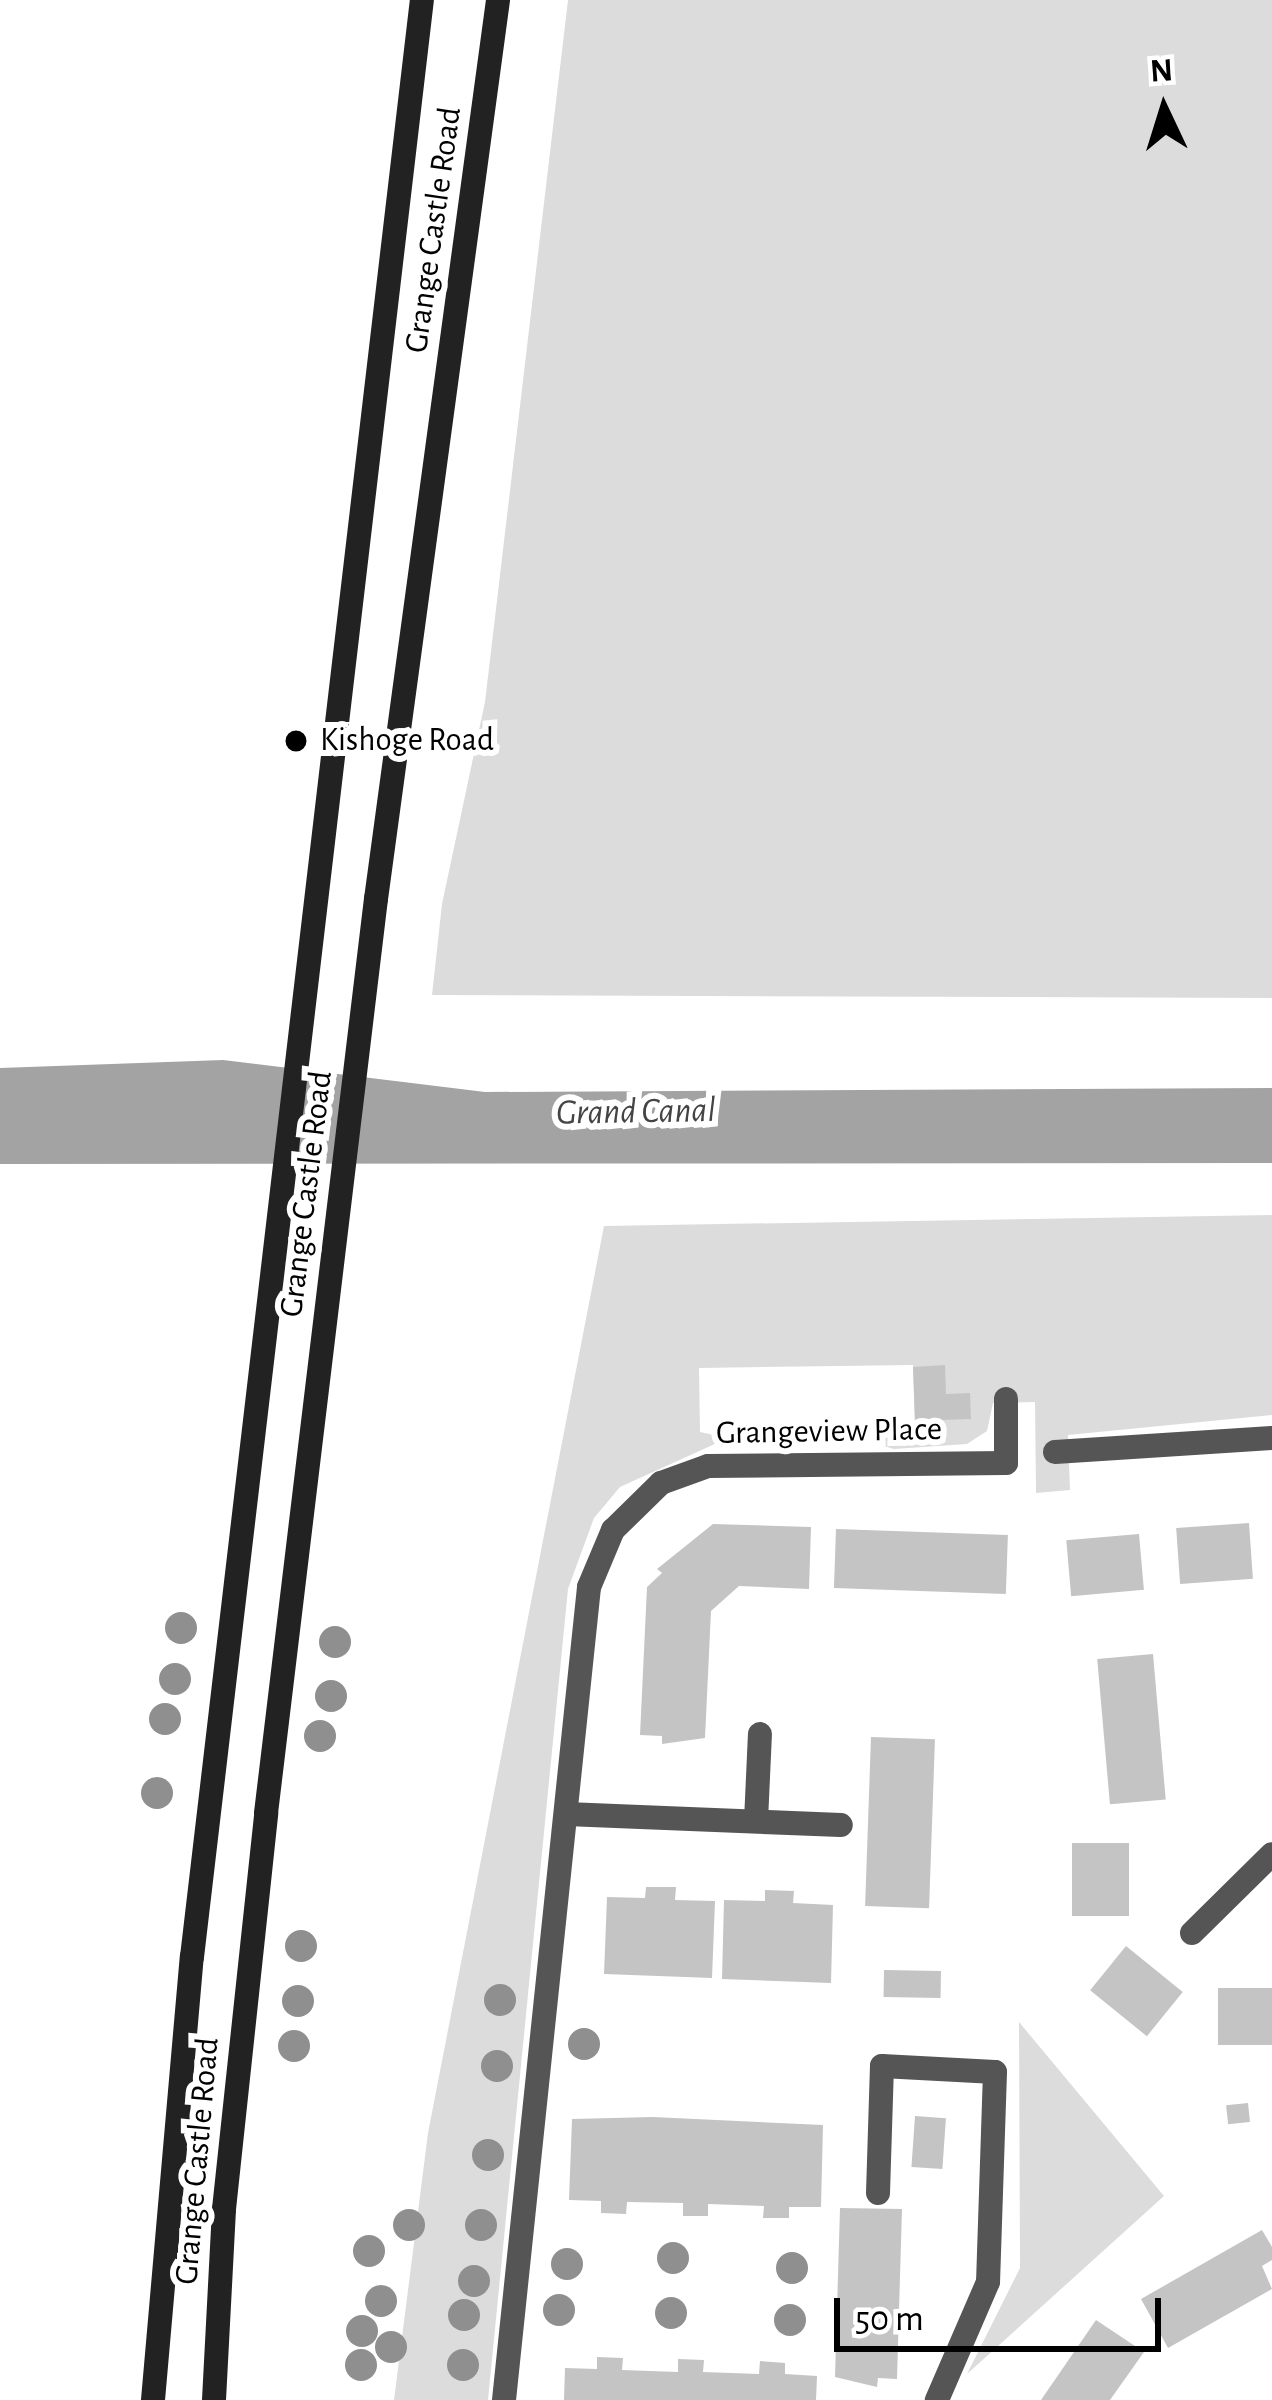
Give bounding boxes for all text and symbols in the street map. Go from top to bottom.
north arrow [1104,48,1224,168]
text: N [1149,54,1174,89]
street label: Grange Castle Road [397,105,471,355]
place label: Kishoge Road [320,721,494,761]
marker: Kishoge Road [283,728,309,754]
street label: Grange Castle Road [272,1069,342,1319]
water label: Grand Canal [556,1089,716,1135]
street label: Grangeview Place [716,1410,942,1454]
street label: Grange Castle Road [167,2036,229,2286]
scale bar [840,2274,1167,2348]
text: 50 m [855,2301,924,2337]

